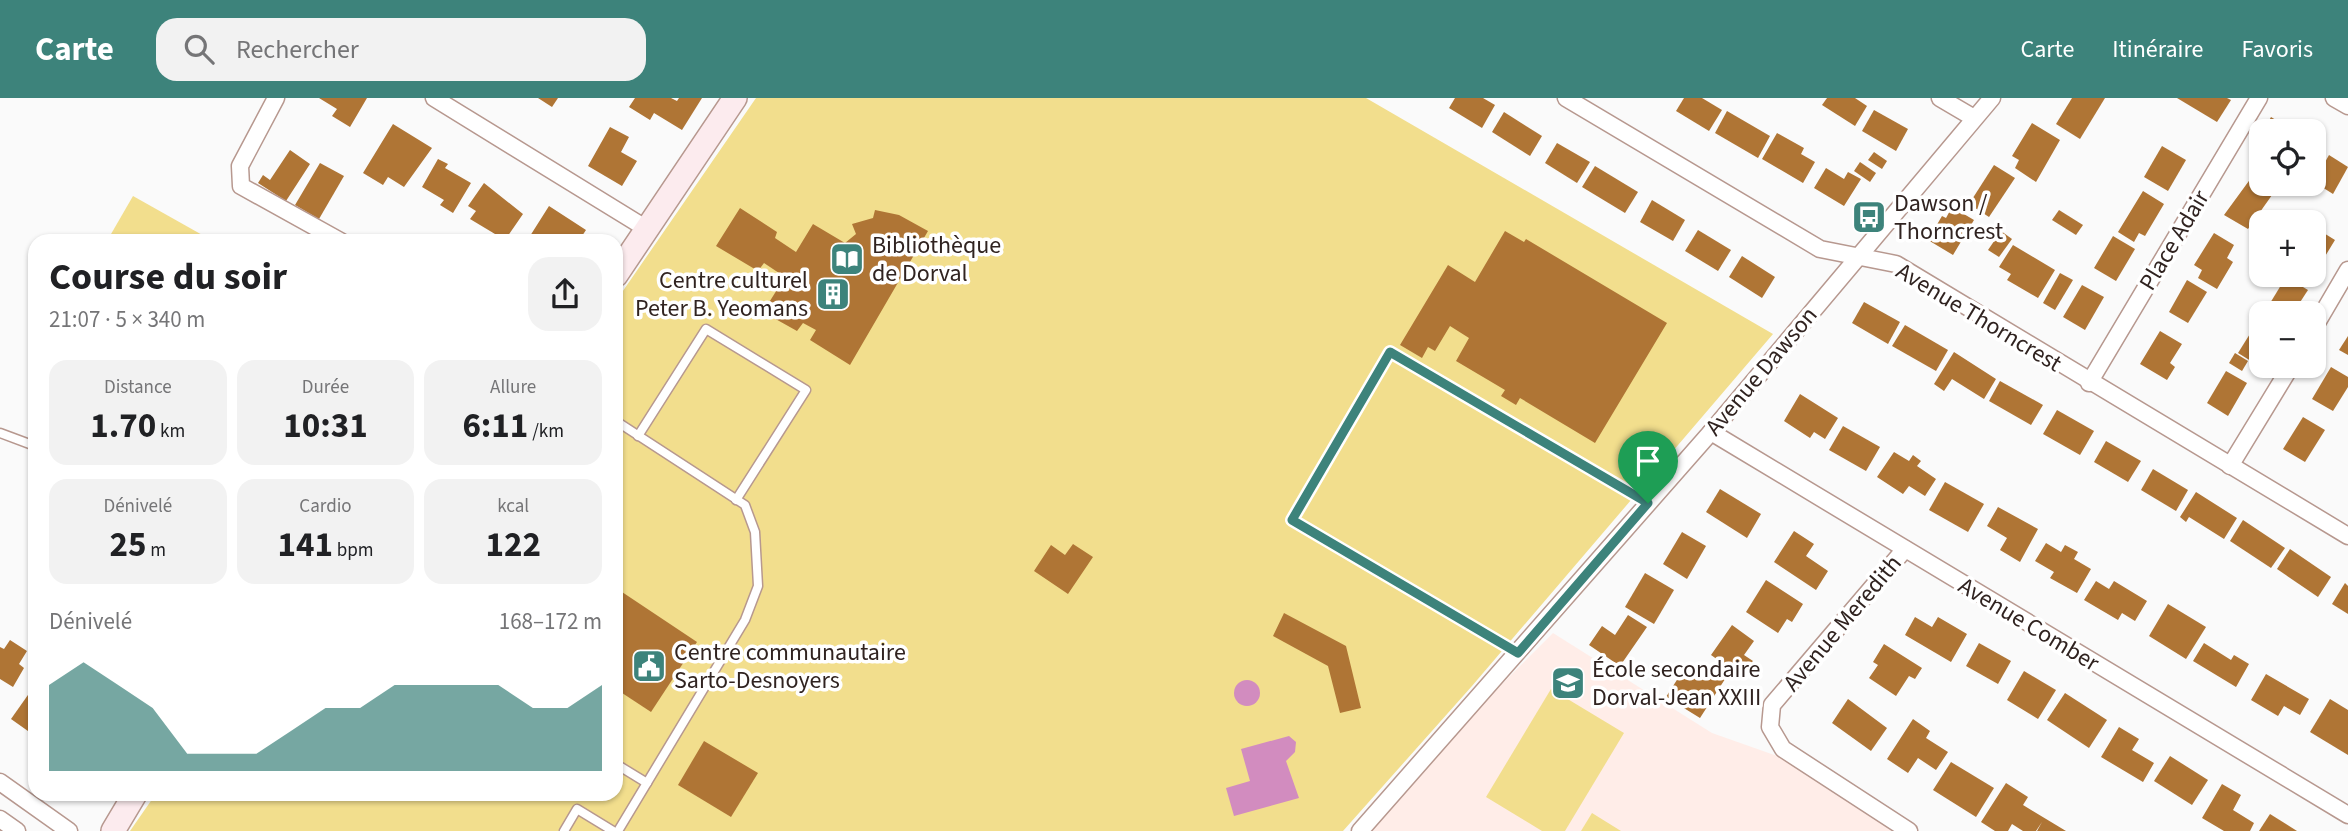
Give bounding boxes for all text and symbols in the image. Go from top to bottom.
search box [156,18,646,81]
text: Carte [35,26,114,73]
icon: search [180,30,218,68]
text: Rechercher [236,31,359,68]
text: Carte [2020,32,2074,67]
text: Itinéraire [2112,32,2203,67]
text: Favoris [2241,32,2313,67]
map controls [2249,119,2326,378]
button: locate [2249,119,2326,196]
street label: Place Adair [2131,183,2219,297]
place label: Dawson / Thorncrest [1894,186,2003,249]
bus stop icon: Dawson / Thorncrest [1850,198,1888,236]
button: + [2249,210,2326,287]
place label: Bibliothèque de Dorval [872,228,1001,291]
library icon: Bibliothèque de Dorval [828,240,866,278]
text: Course du soir [49,250,287,304]
street label: Avenue Thorncrest [1889,254,2068,381]
button: share [528,257,602,331]
place label: Centre culturel Peter B. Yeomans [635,263,808,326]
building icon: Centre culturel Peter B. Yeomans [814,275,852,313]
street label: Avenue Dawson [1697,299,1826,444]
button: − [2249,301,2326,378]
text: 21:07 · 5 × 340 m [49,303,205,336]
text: Distance [104,374,172,401]
text: Durée [302,374,349,401]
text: Allure [490,374,536,401]
text: 1.70 [90,401,156,451]
text: 10:31 [283,401,368,451]
text: 6:11 [462,401,528,451]
text: km [156,418,185,445]
text: /km [528,418,564,445]
pin [1618,431,1678,503]
icon: arrive [1629,442,1667,480]
text: Dénivelé [103,493,172,520]
text: Cardio [299,493,352,520]
text: kcal [497,493,529,520]
text: 25 [110,520,147,570]
text: 141 [277,520,333,570]
text: 122 [485,520,541,570]
text: m [147,537,166,564]
text: bpm [333,537,374,564]
street label: Avenue Meredith [1775,548,1910,699]
street label: Avenue Comber [1952,569,2106,681]
text: Dénivelé [49,605,132,638]
text: 168–172 m [499,605,602,638]
place label: Centre communautaire Sarto-Desnoyers [674,635,906,698]
public building icon: Centre communautaire Sarto-Desnoyers [630,647,668,685]
place label: École secondaire Dorval-Jean XXIII [1592,652,1761,715]
school or university icon: École secondaire Dorval-Jean XXIII [1549,664,1587,702]

